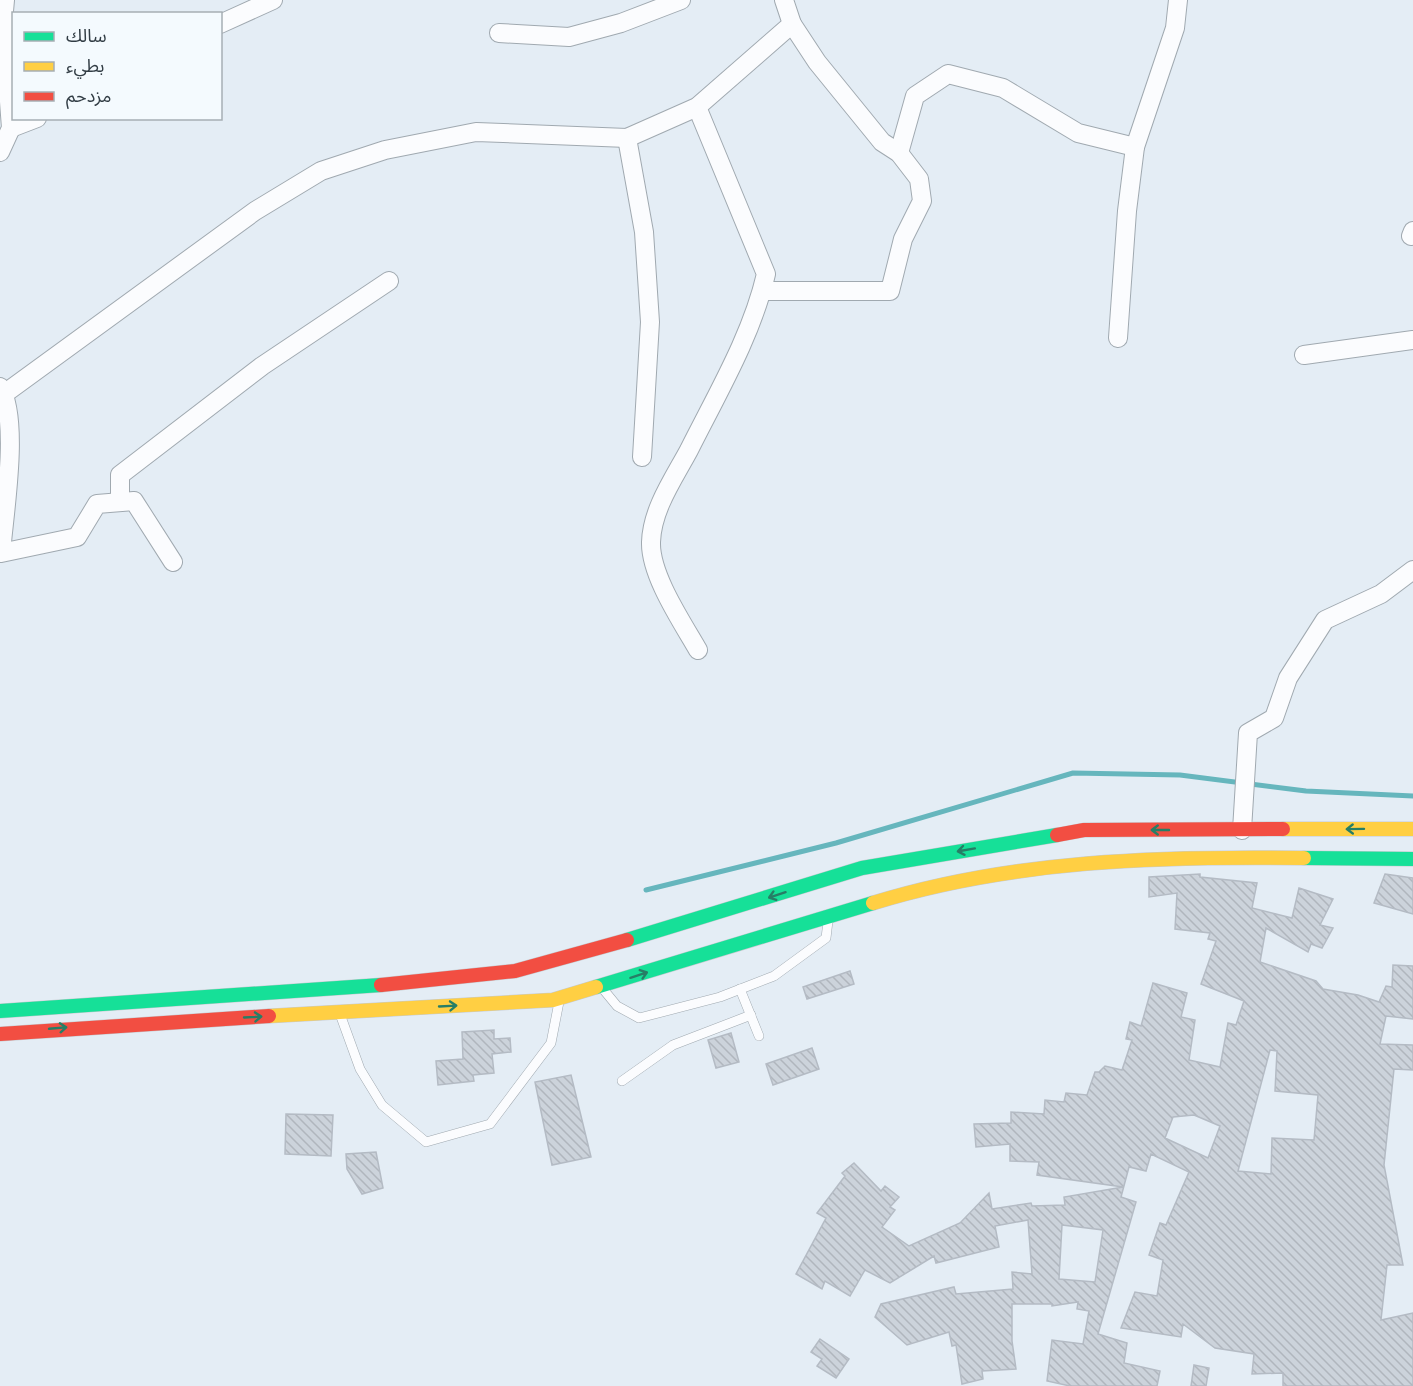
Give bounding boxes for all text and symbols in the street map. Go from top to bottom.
legend [12,12,222,120]
text: سالك [66,23,107,48]
text: بطيء [66,53,104,79]
text: مزدحم [66,83,111,109]
one-way arrow [1345,823,1365,835]
one-way arrow [1150,824,1170,836]
one-way arrow [957,845,977,856]
one-way arrow [768,890,787,901]
one-way arrow [629,969,648,980]
one-way arrow [437,1000,457,1011]
one-way arrow [242,1011,262,1022]
one-way arrow [48,1023,68,1034]

